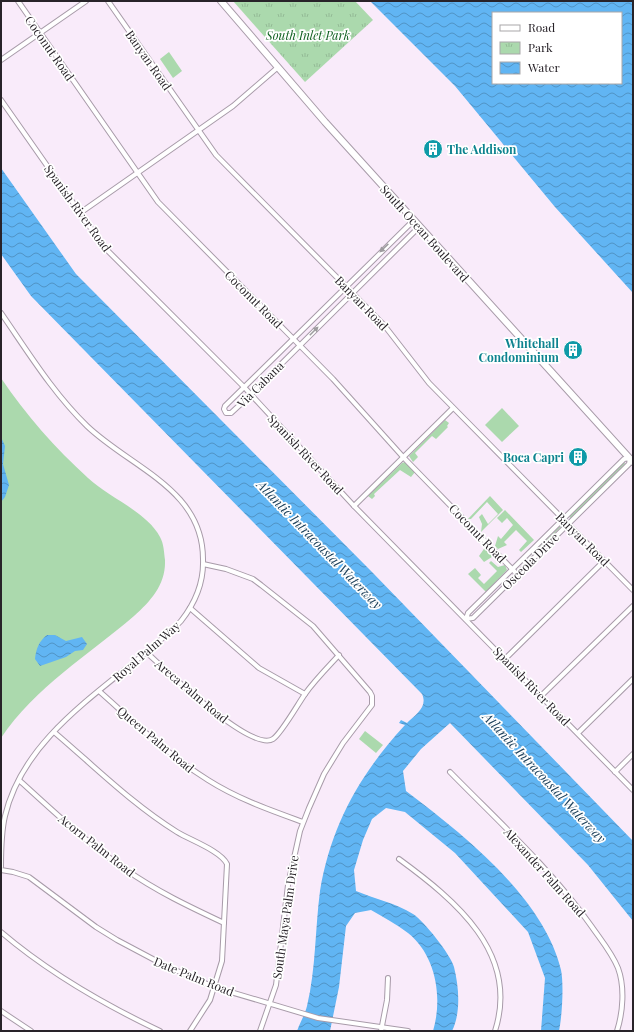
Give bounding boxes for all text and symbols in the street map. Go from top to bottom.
street label: Coconut Road [22,12,78,84]
legend [492,12,622,84]
text: Road [528,19,555,35]
street label: Banyan Road [122,27,176,93]
park label: South Inlet Park [265,27,350,43]
text: Park [528,39,553,55]
text: Water [527,59,561,75]
building icon: The Addison [422,138,444,160]
place label: The Addison [447,141,517,157]
street label: Spanish River Road [41,161,115,255]
street label: South Ocean Boulevard [377,181,473,285]
one-way arrow [379,243,389,252]
street label: Coconut Road [222,267,286,331]
street label: Banyan Road [332,272,392,334]
one-way arrow [309,326,319,336]
place label: Whitehall Condominium [479,335,559,365]
building icon: Whitehall Condominium [562,339,584,361]
street label: Via Cabana [233,357,287,411]
street label: Spanish River Road [265,411,347,498]
building icon: Boca Capri [567,446,589,468]
place label: Boca Capri [503,449,564,465]
water label: Atlantic Intracoastal Waterway [253,475,386,612]
street label: Coconut Road [446,500,510,566]
street label: Banyan Road [553,509,613,569]
street label: Osceola Drive [498,529,562,593]
street label: Royal Palm Way [109,617,183,685]
street label: Spanish River Road [490,643,574,729]
street label: Areca Palm Road [151,655,232,726]
street label: Queen Palm Road [114,702,198,776]
water label: Atlantic Intracoastal Waterway [479,707,610,846]
street label: Acorn Palm Road [55,810,138,880]
street label: Alexander Palm Road [500,823,589,920]
street label: South Maya Palm Drive [268,854,302,980]
street label: Date Palm Road [152,953,237,999]

